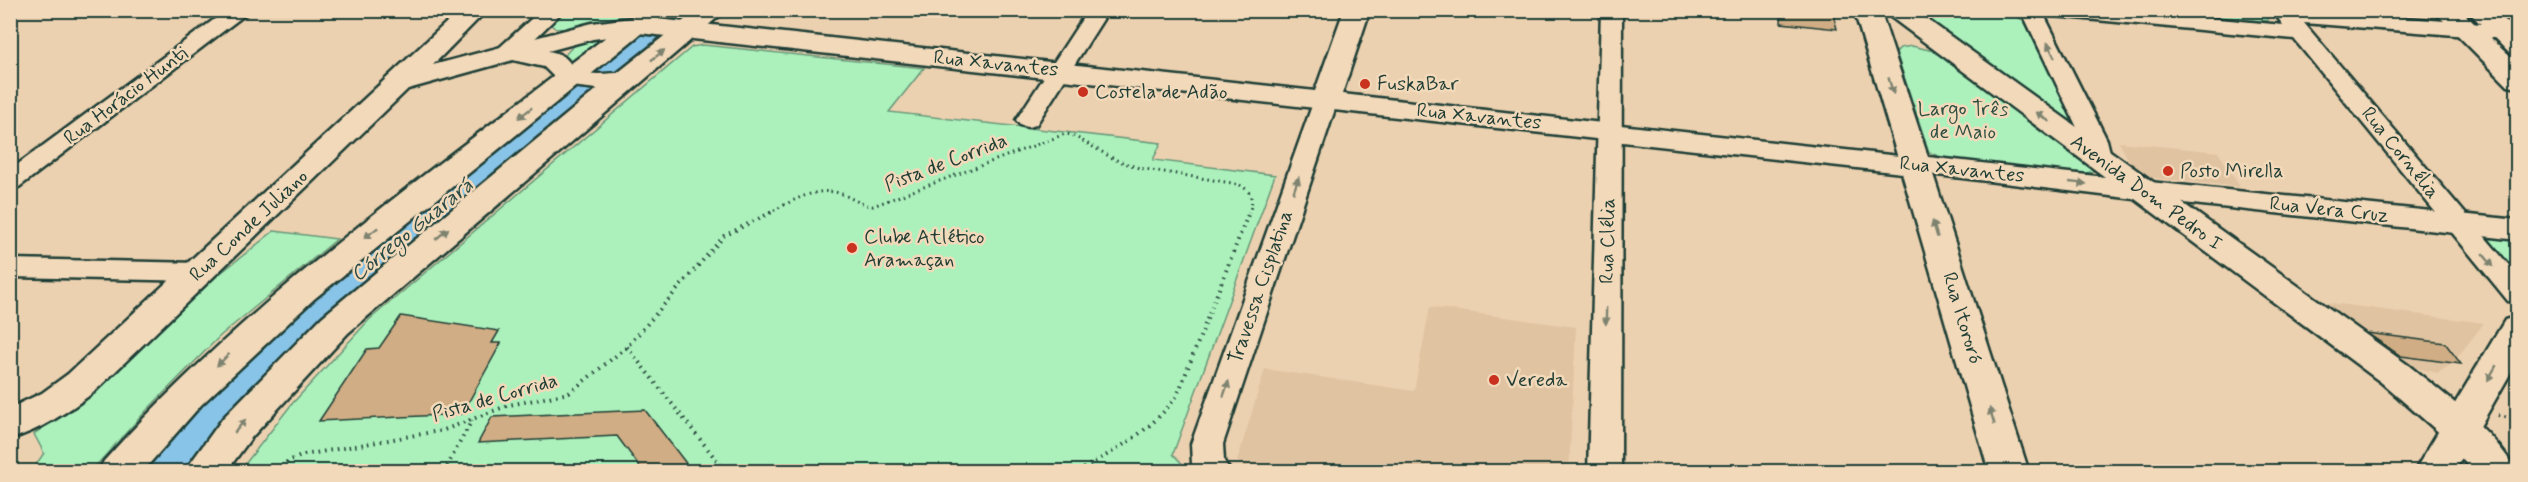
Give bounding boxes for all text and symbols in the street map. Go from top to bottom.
street label: Rua Horácio Hunti [58,40,194,152]
one-way arrow [2046,41,2055,58]
street label: Rua Xavantes [932,44,1060,84]
one-way arrow [650,49,666,62]
place label: FuskaBar [1377,71,1459,98]
marker: FuskaBar [1358,77,1372,91]
one-way arrow [1887,77,1896,95]
place label: Costela de Adão [1095,79,1227,106]
marker: Costela de Adão [1076,85,1090,99]
park label: Largo Três de Maio [1918,96,2008,146]
street label: Rua Xavantes [1415,97,1543,137]
street label: Rua Cornélia [2354,101,2446,205]
one-way arrow [517,107,533,120]
one-way arrow [2035,111,2051,123]
street label: Pista de Corrida [881,127,1011,199]
street label: Avenida Dom Pedro I [2065,129,2227,257]
street label: Rua Xavantes [1898,150,2026,190]
place label: Posto Mirella [2180,158,2284,185]
street label: Rua Conde Juliano [184,164,314,288]
marker: Posto Mirella [2161,164,2175,178]
water label: Córrego Guarará [345,172,480,290]
one-way arrow [1292,176,1302,194]
one-way arrow [2068,178,2087,188]
street label: Rua Vera Cruz [2268,190,2390,230]
street label: Rua Clélia [1594,198,1622,284]
street label: Travessa Cisplatina [1222,207,1300,367]
one-way arrow [1930,220,1939,238]
place label: Clube Atlético Aramaçan [864,224,985,274]
one-way arrow [363,227,379,240]
one-way arrow [434,227,450,240]
marker: Clube Atlético Aramaçan [845,241,859,255]
one-way arrow [2481,252,2494,268]
street label: Rua Itororó [1935,269,1989,367]
one-way arrow [1602,306,1611,325]
one-way arrow [216,352,230,366]
one-way arrow [2486,365,2497,381]
street label: Pista de Corrida [429,367,561,429]
place label: Vereda [1506,367,1568,394]
marker: Vereda [1487,373,1501,387]
one-way arrow [1221,380,1231,398]
one-way arrow [1987,407,1996,425]
one-way arrow [233,419,246,434]

